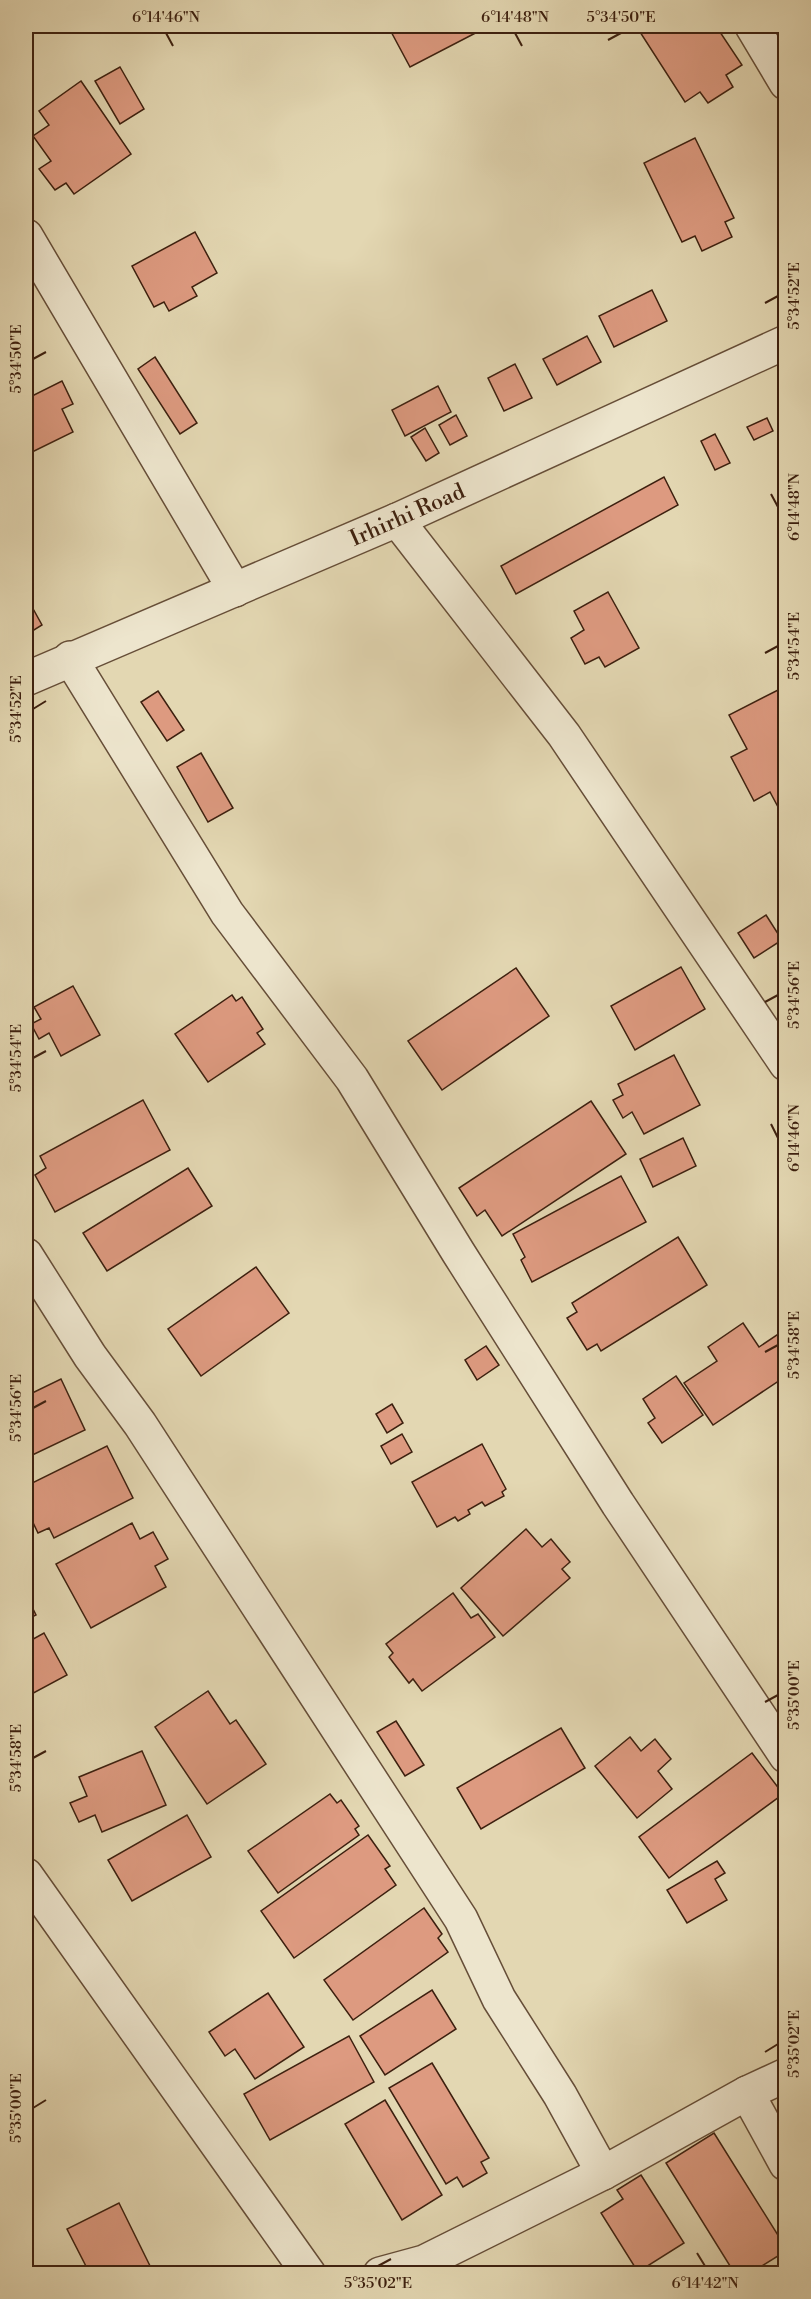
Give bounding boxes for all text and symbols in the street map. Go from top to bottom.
text: 6°14'46"N [132,8,200,27]
text: 6°14'48"N [481,8,549,27]
text: 5°34'50"E [586,8,656,27]
text: 5°34'52"E [785,262,804,330]
text: 5°34'50"E [7,324,26,394]
text: 6°14'48"N [785,473,804,541]
street label: Irhirhi Road [346,478,470,553]
text: 5°34'54"E [785,612,804,680]
text: 5°34'52"E [7,675,26,743]
text: 5°34'56"E [785,961,804,1029]
text: 5°34'54"E [7,1024,26,1092]
text: 6°14'46"N [785,1104,804,1172]
text: 5°34'58"E [785,1311,804,1379]
text: 5°34'56"E [7,1374,26,1442]
text: 5°35'00"E [785,1660,804,1730]
text: 5°34'58"E [7,1724,26,1792]
text: 5°35'02"E [785,2010,804,2078]
text: 5°35'00"E [7,2073,26,2143]
text: 5°35'02"E [344,2274,412,2293]
text: 6°14'42"N [671,2274,739,2293]

